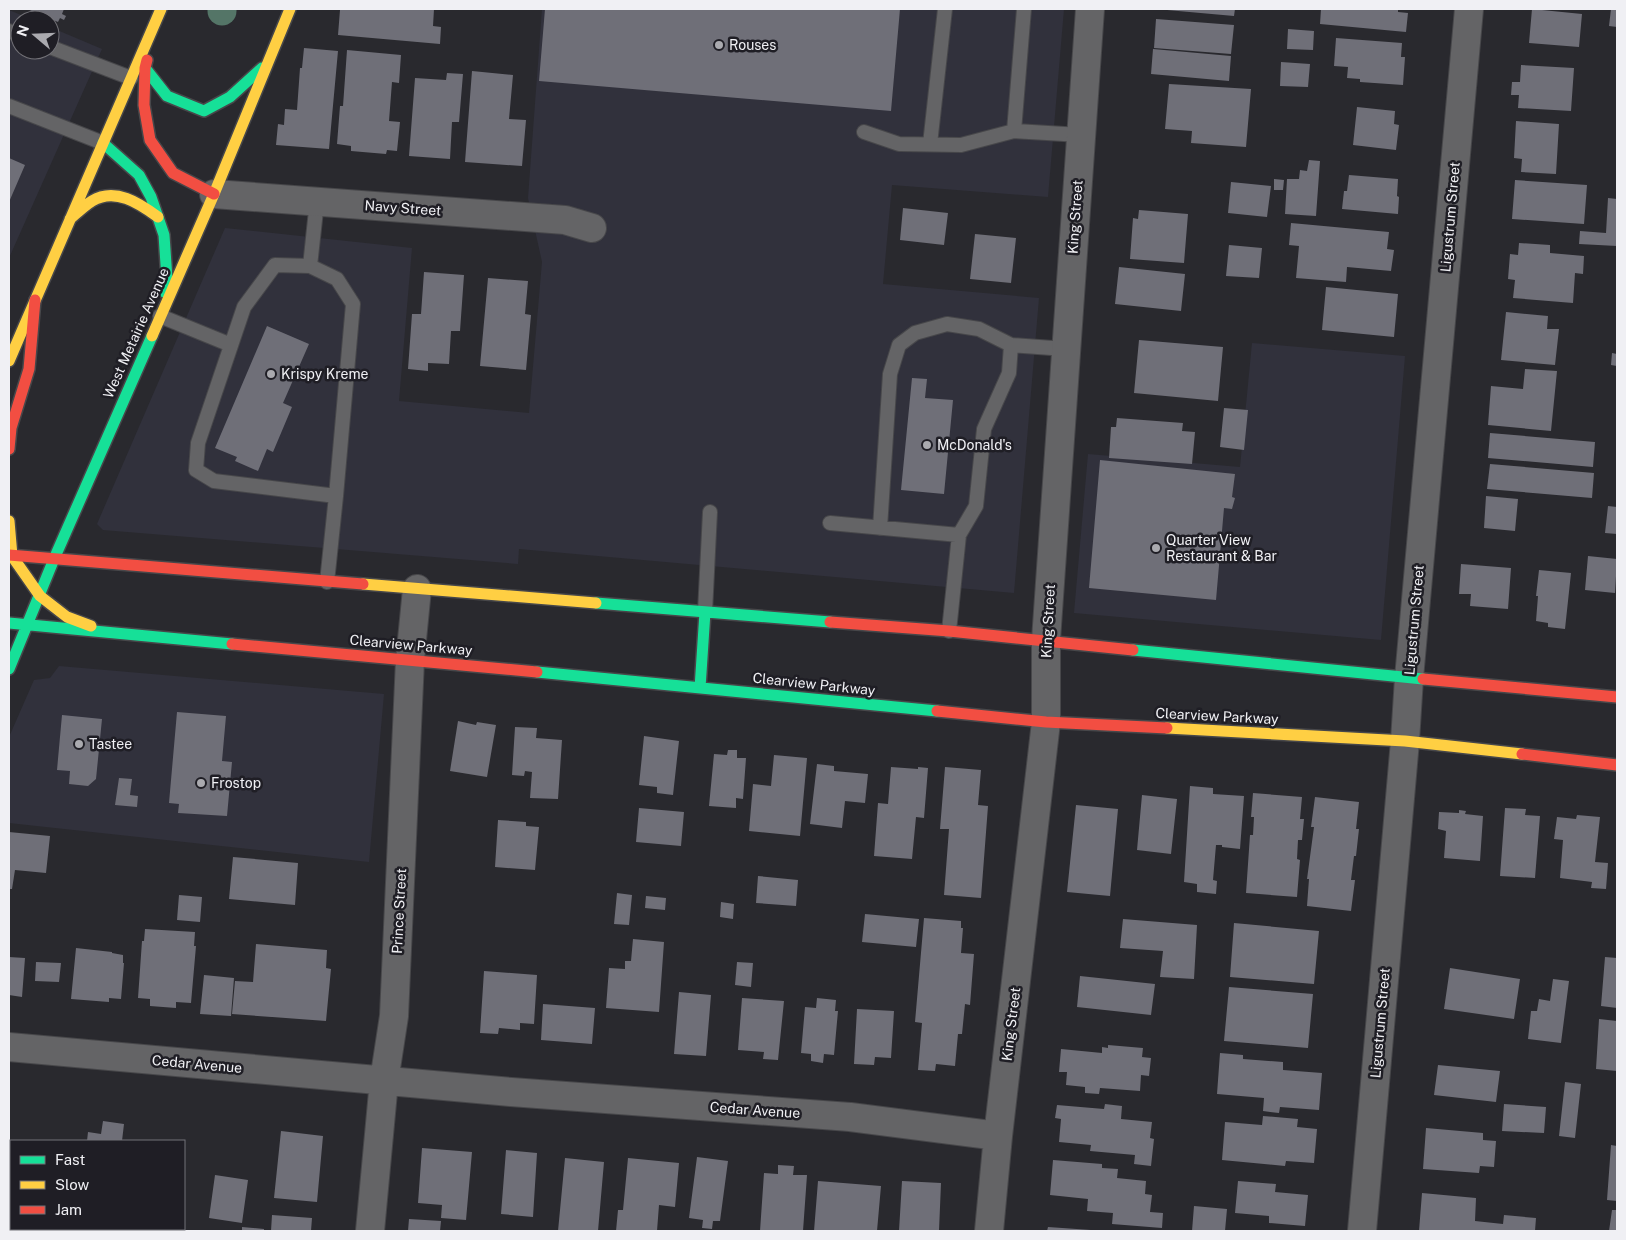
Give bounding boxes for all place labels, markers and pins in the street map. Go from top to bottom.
place label: Rouses [729,37,776,53]
marker: Rouses [713,39,725,51]
place label: Krispy Kreme [281,366,369,382]
marker: Krispy Kreme [265,368,277,380]
place label: McDonald's [937,437,1012,453]
marker: McDonald's [921,439,933,451]
place label: Quarter View Restaurant & Bar [1166,532,1277,564]
marker: Quarter View Restaurant & Bar [1150,542,1162,554]
place label: Tastee [89,736,132,752]
marker: Tastee [73,738,85,750]
place label: Frostop [211,775,261,791]
marker: Frostop [195,777,207,789]

